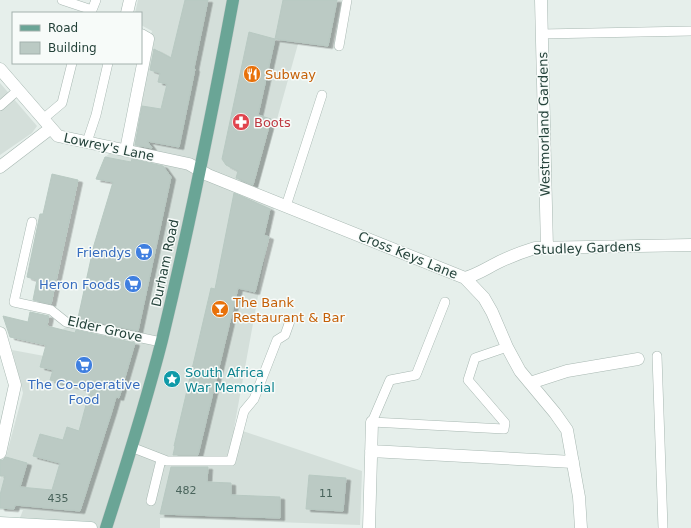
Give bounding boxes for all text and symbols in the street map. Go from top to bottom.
legend [12,12,142,64]
text: Road [48,21,78,35]
text: Building [48,41,97,55]
street label: Westmorland Gardens [535,51,553,196]
restaurant icon: Subway [242,64,262,84]
place label: Subway [265,67,316,82]
pharmacy icon: Boots [231,112,251,132]
place label: Boots [254,115,291,130]
street label: Lowrey's Lane [62,130,156,164]
street label: Durham Road [148,218,182,308]
street label: Cross Keys Lane [356,228,460,282]
street label: Studley Gardens [533,239,641,257]
supermarket icon: Friendys [134,242,154,262]
place label: Friendys [77,245,131,260]
supermarket icon: Heron Foods [123,274,143,294]
place label: Heron Foods [39,277,120,292]
place label: The Bank Restaurant & Bar [232,295,345,325]
bar icon: The Bank Restaurant & Bar [210,299,230,319]
street label: Elder Grove [66,313,144,345]
supermarket icon: The Co-operative Food [74,355,94,375]
place label: South Africa War Memorial [185,365,275,395]
place icon: South Africa War Memorial [162,369,182,389]
place label: The Co-operative Food [27,377,140,407]
house number: 482 [176,484,197,497]
house number: 11 [319,487,333,500]
house number: 435 [48,492,69,505]

